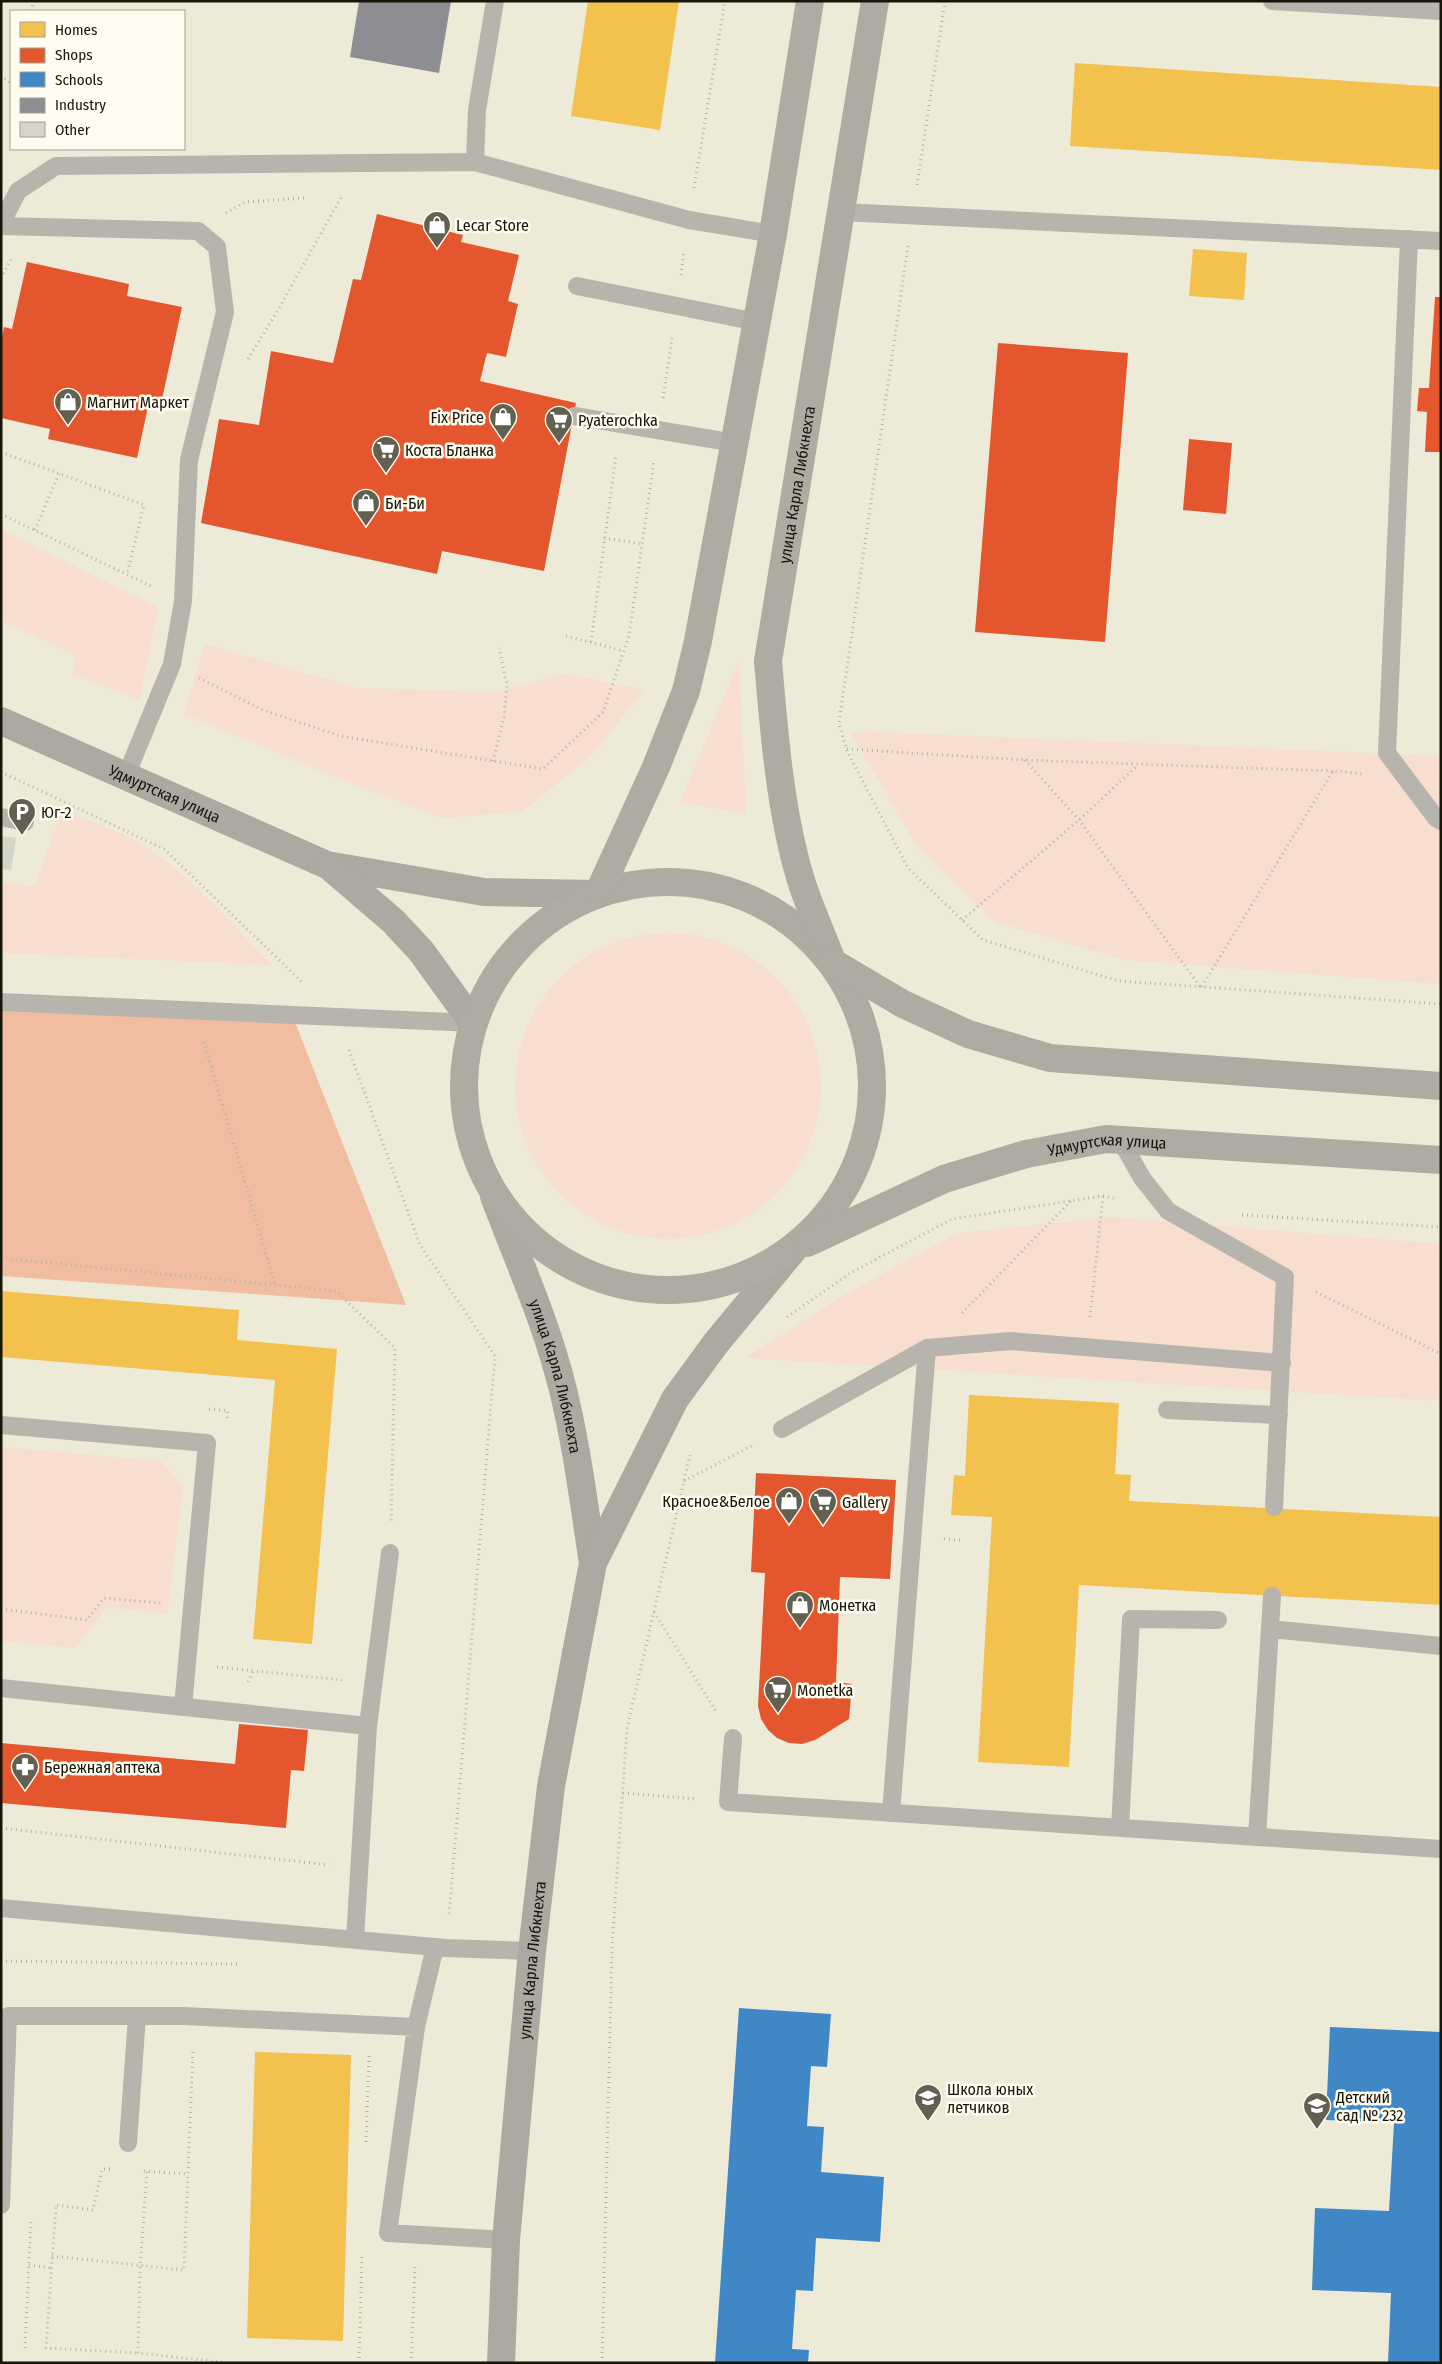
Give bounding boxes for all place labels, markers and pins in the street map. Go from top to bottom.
shop icon: Lecar Store [422,210,452,249]
place label: Lecar Store [456,216,529,235]
shop icon: Магнит Маркет [53,387,83,426]
place label: Магнит Маркет [87,393,189,412]
shop icon: Fix Price [488,402,518,441]
supermarket icon: Pyaterochka [544,405,574,444]
place label: Fix Price [431,408,484,427]
place label: Pyaterochka [578,411,658,430]
supermarket icon: Коста Бланка [371,435,401,474]
place label: Коста Бланка [405,441,494,460]
shop icon: Би-Би [351,488,381,527]
place label: Би-Би [385,494,425,513]
parking icon: Юг-2 [7,797,37,836]
place label: Юг-2 [41,803,72,822]
shop icon: Красное&Белое [774,1486,804,1525]
supermarket icon: Gallery [808,1487,838,1526]
place label: Красное&Белое [662,1492,770,1511]
place label: Gallery [842,1493,889,1512]
shop icon: Монетка [785,1590,815,1629]
place label: Монетка [819,1596,877,1615]
supermarket icon: Monetka [763,1675,793,1714]
place label: Monetka [797,1681,854,1700]
pharmacy icon: Бережная аптека [10,1752,40,1791]
place label: Бережная аптека [44,1758,160,1777]
place label: Школа юных летчиков [947,2080,1033,2117]
school or university icon: Школа юных летчиков [913,2083,943,2122]
place label: Детский сад № 232 [1335,2088,1403,2125]
school or university icon: Детский сад № 232 [1302,2091,1332,2130]

